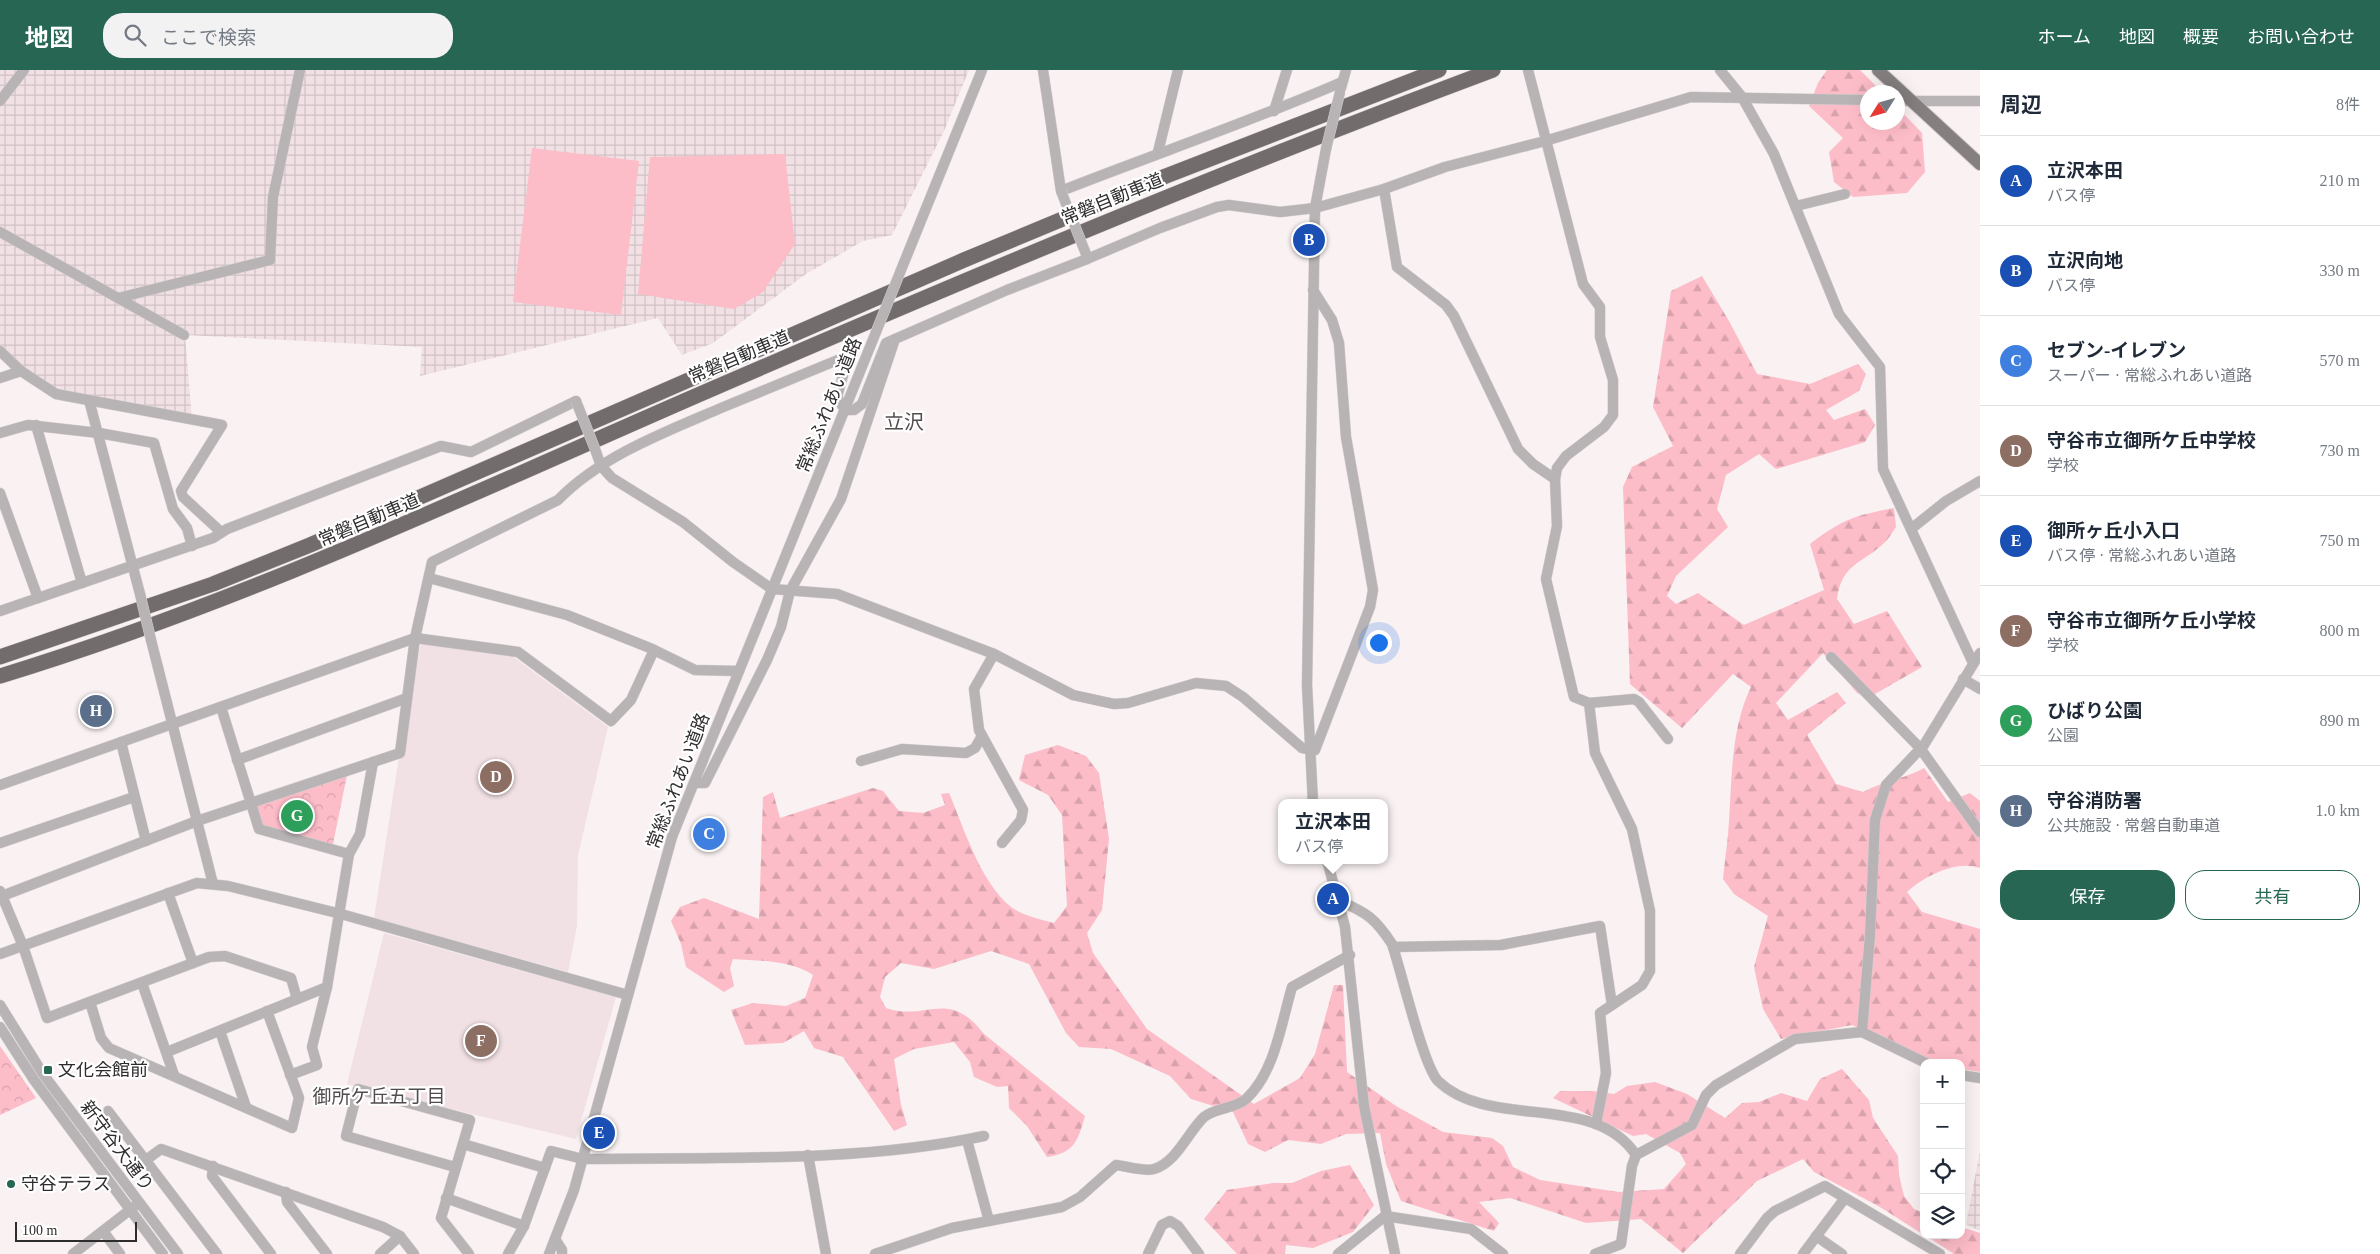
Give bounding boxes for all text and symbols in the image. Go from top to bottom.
search box [103,13,453,58]
icon: search [121,21,149,49]
text: 地図 [25,25,73,51]
text: ここで検索 [161,27,256,48]
text: ホーム [2038,27,2091,47]
text: 地図 [2119,27,2155,47]
text: 概要 [2183,27,2219,47]
text: お問い合わせ [2247,27,2355,47]
north arrow [1860,85,1905,130]
text: 周辺 [2000,93,2042,117]
text: 8件 [2336,96,2360,113]
text: 立沢本田 [2047,160,2123,181]
street label: 常磐自動車道 [1058,169,1166,229]
text: A [2010,172,2022,189]
text: 210 m [2320,172,2360,189]
text: バス停 [2047,187,2095,204]
pin: B [1293,221,1325,259]
text: 立沢向地 [2047,250,2123,271]
text: B [2011,262,2021,279]
text: 330 m [2320,262,2360,279]
text: バス停 [2047,277,2095,294]
street label: 常磐自動車道 [685,327,793,387]
street label: 常総ふれあい道路 [793,334,865,476]
text: セブン-イレブン [2047,340,2186,361]
text: C [2010,352,2022,369]
text: 570 m [2320,352,2360,369]
text: スーパー · 常総ふれあい道路 [2047,367,2252,384]
district label: 立沢 [884,411,924,433]
text: 守谷市立御所ケ丘中学校 [2047,430,2256,451]
text: D [2010,442,2022,459]
text: 730 m [2320,442,2360,459]
text: 学校 [2047,457,2079,474]
street label: 常磐自動車道 [315,490,423,550]
text: 御所ヶ丘小入口 [2047,520,2180,541]
text: E [2011,532,2021,549]
text: 750 m [2320,532,2360,549]
text: バス停 · 常総ふれあい道路 [2047,547,2236,564]
text: 守谷市立御所ケ丘小学校 [2047,610,2256,631]
text: F [2011,622,2021,639]
text: 800 m [2320,622,2360,639]
your location [1366,630,1392,656]
text: 学校 [2047,637,2079,654]
pin: H [80,692,112,730]
text: ひばり公園 [2047,700,2142,721]
street label: 常総ふれあい道路 [643,710,713,852]
text: G [2010,712,2022,729]
text: 890 m [2320,712,2360,729]
text: 公園 [2047,727,2079,744]
pin: D [480,758,512,796]
text: 守谷消防署 [2047,790,2142,811]
pin: G [281,797,313,835]
popup [1278,799,1388,864]
text: H [2010,802,2022,819]
text: 1.0 km [2316,802,2360,819]
text: 立沢本田 [1295,811,1371,832]
pin: C [693,815,725,853]
text: 公共施設 · 常磐自動車道 [2047,817,2220,834]
text: バス停 [1295,838,1343,855]
button: 保存 [2000,870,2175,920]
button: 共有 [2185,870,2360,920]
pin: A [1317,880,1349,918]
pin: F [465,1022,497,1060]
map controls [1920,1059,1965,1239]
button: + [1920,1059,1965,1104]
place label: 文化会館前 [58,1060,148,1080]
marker: 文化会館前 [42,1064,54,1076]
district label: 御所ケ丘五丁目 [312,1086,446,1107]
street label: 新守谷大通り [77,1097,157,1195]
button: − [1920,1104,1965,1149]
pin: E [583,1114,615,1152]
button: locate [1920,1149,1965,1194]
place label: 守谷テラス [21,1174,111,1194]
marker: 守谷テラス [5,1178,17,1190]
button: layers [1920,1194,1965,1239]
scale bar [15,1219,138,1242]
text: 100 m [22,1223,57,1238]

